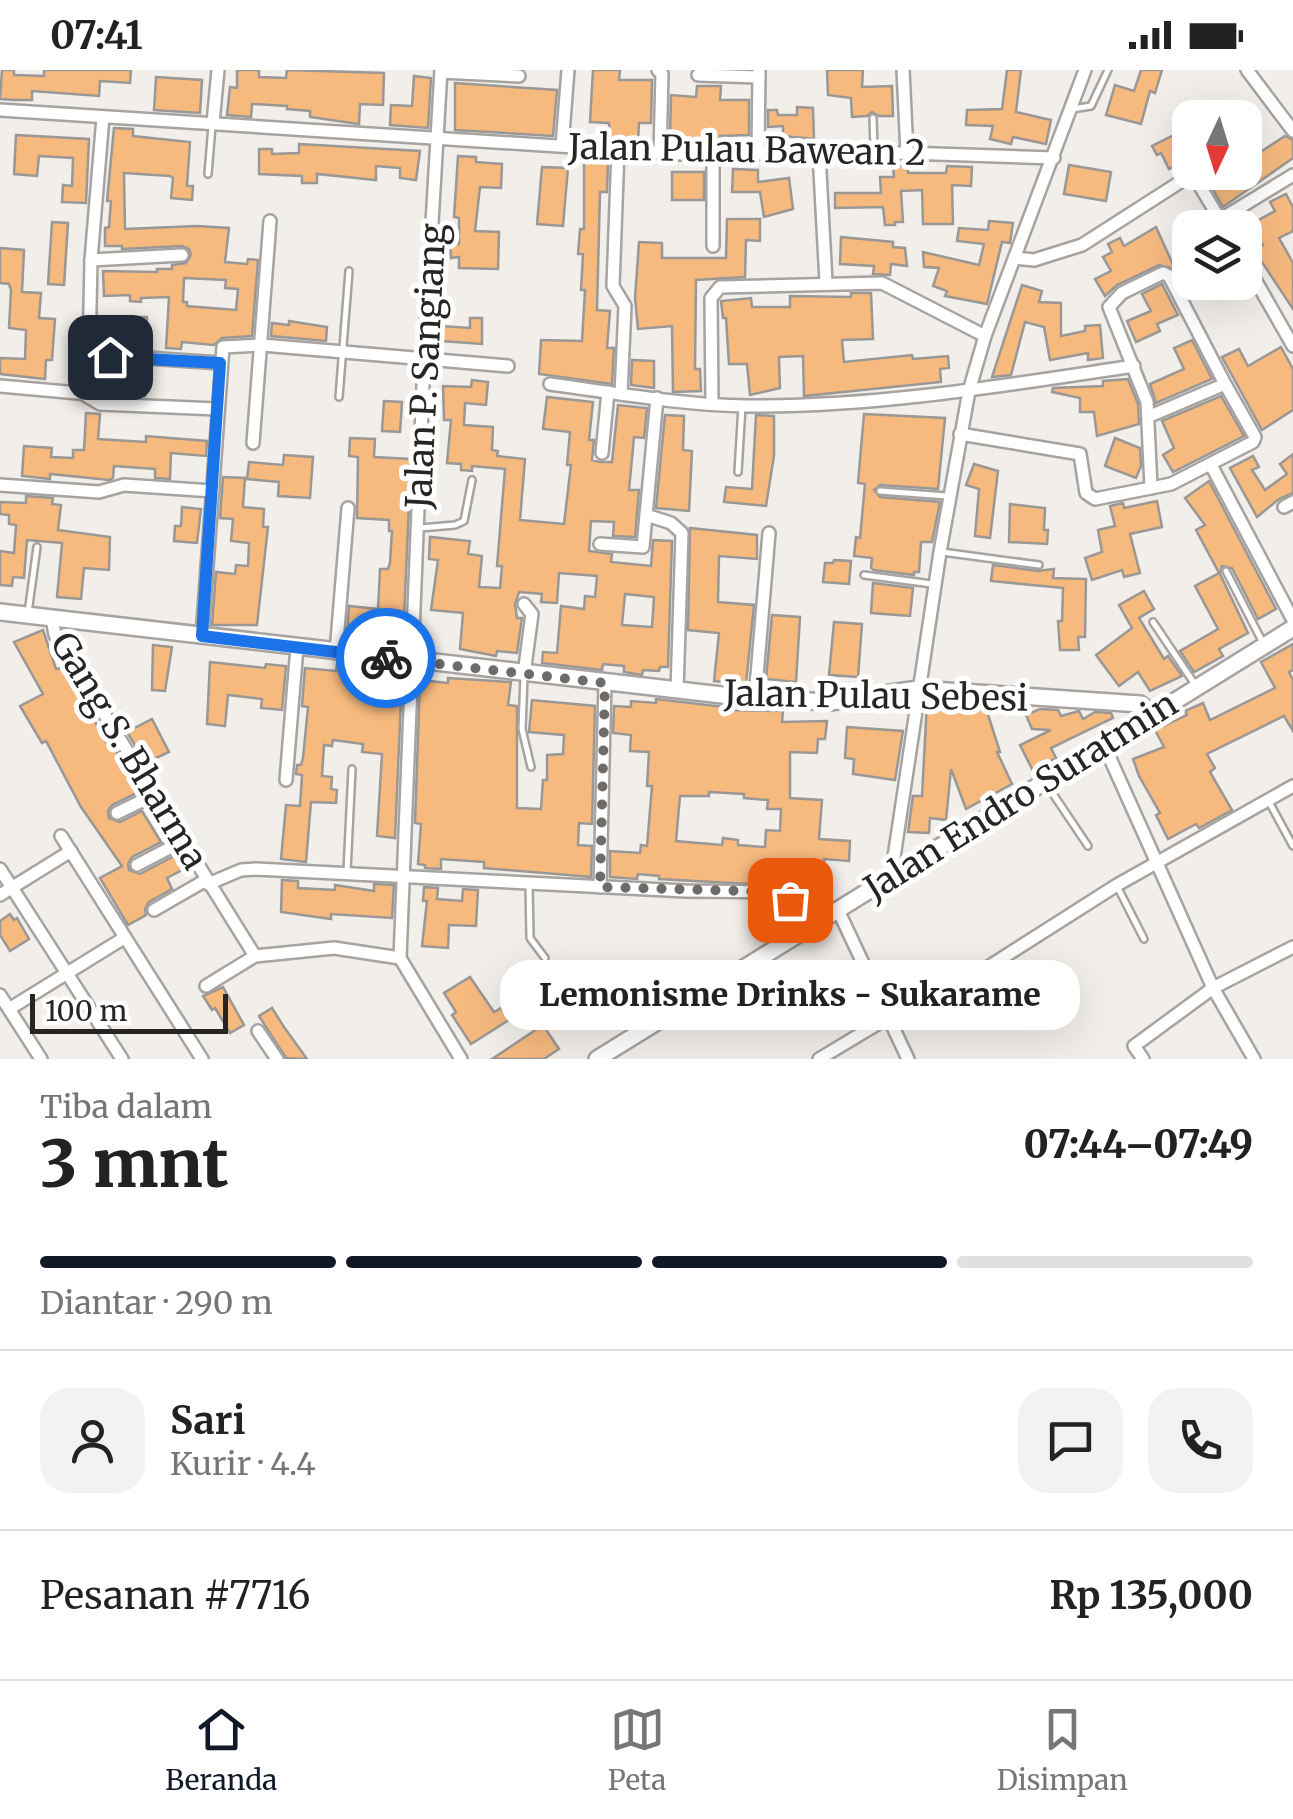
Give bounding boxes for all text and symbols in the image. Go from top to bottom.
text: 07:41 [50,12,143,59]
north arrow [1172,100,1262,190]
map controls [1172,100,1262,300]
street label: Jalan Pulau Bawean 2 [567,125,926,175]
button: layers [1172,210,1262,300]
street label: Jalan P. Sangiang [397,222,455,511]
pin [68,315,153,400]
icon: home [83,330,138,385]
courier [336,608,436,708]
street label: Gang S. Bharma [41,625,217,877]
icon: bike [359,631,414,686]
street label: Jalan Pulau Sebesi [723,671,1028,721]
street label: Jalan Endro Suratmin [855,682,1186,911]
pin [748,858,833,943]
icon: bag [763,873,818,928]
callout: Lemonisme Drinks - Sukarame [500,960,1080,1030]
text: Lemonisme Drinks - Sukarame [539,975,1041,1015]
scale bar [30,989,228,1034]
text: 100 m [45,993,127,1029]
text: Tiba dalam [40,1087,212,1127]
text: 07:44–07:49 [1023,1121,1253,1168]
text: 3 mnt [40,1123,229,1205]
text: Diantar · 290 m [40,1283,273,1323]
button: person [40,1388,145,1493]
button: chat [1018,1388,1123,1493]
button: phone [1148,1388,1253,1493]
text: Sari [170,1397,245,1444]
text: Kurir · 4.4 [170,1444,316,1484]
text: Pesanan #7716 [40,1572,310,1619]
text: Rp 135,000 [1049,1572,1253,1619]
tab: Beranda [165,1702,277,1798]
tab: Peta [608,1702,666,1798]
tab: Disimpan [997,1702,1128,1798]

